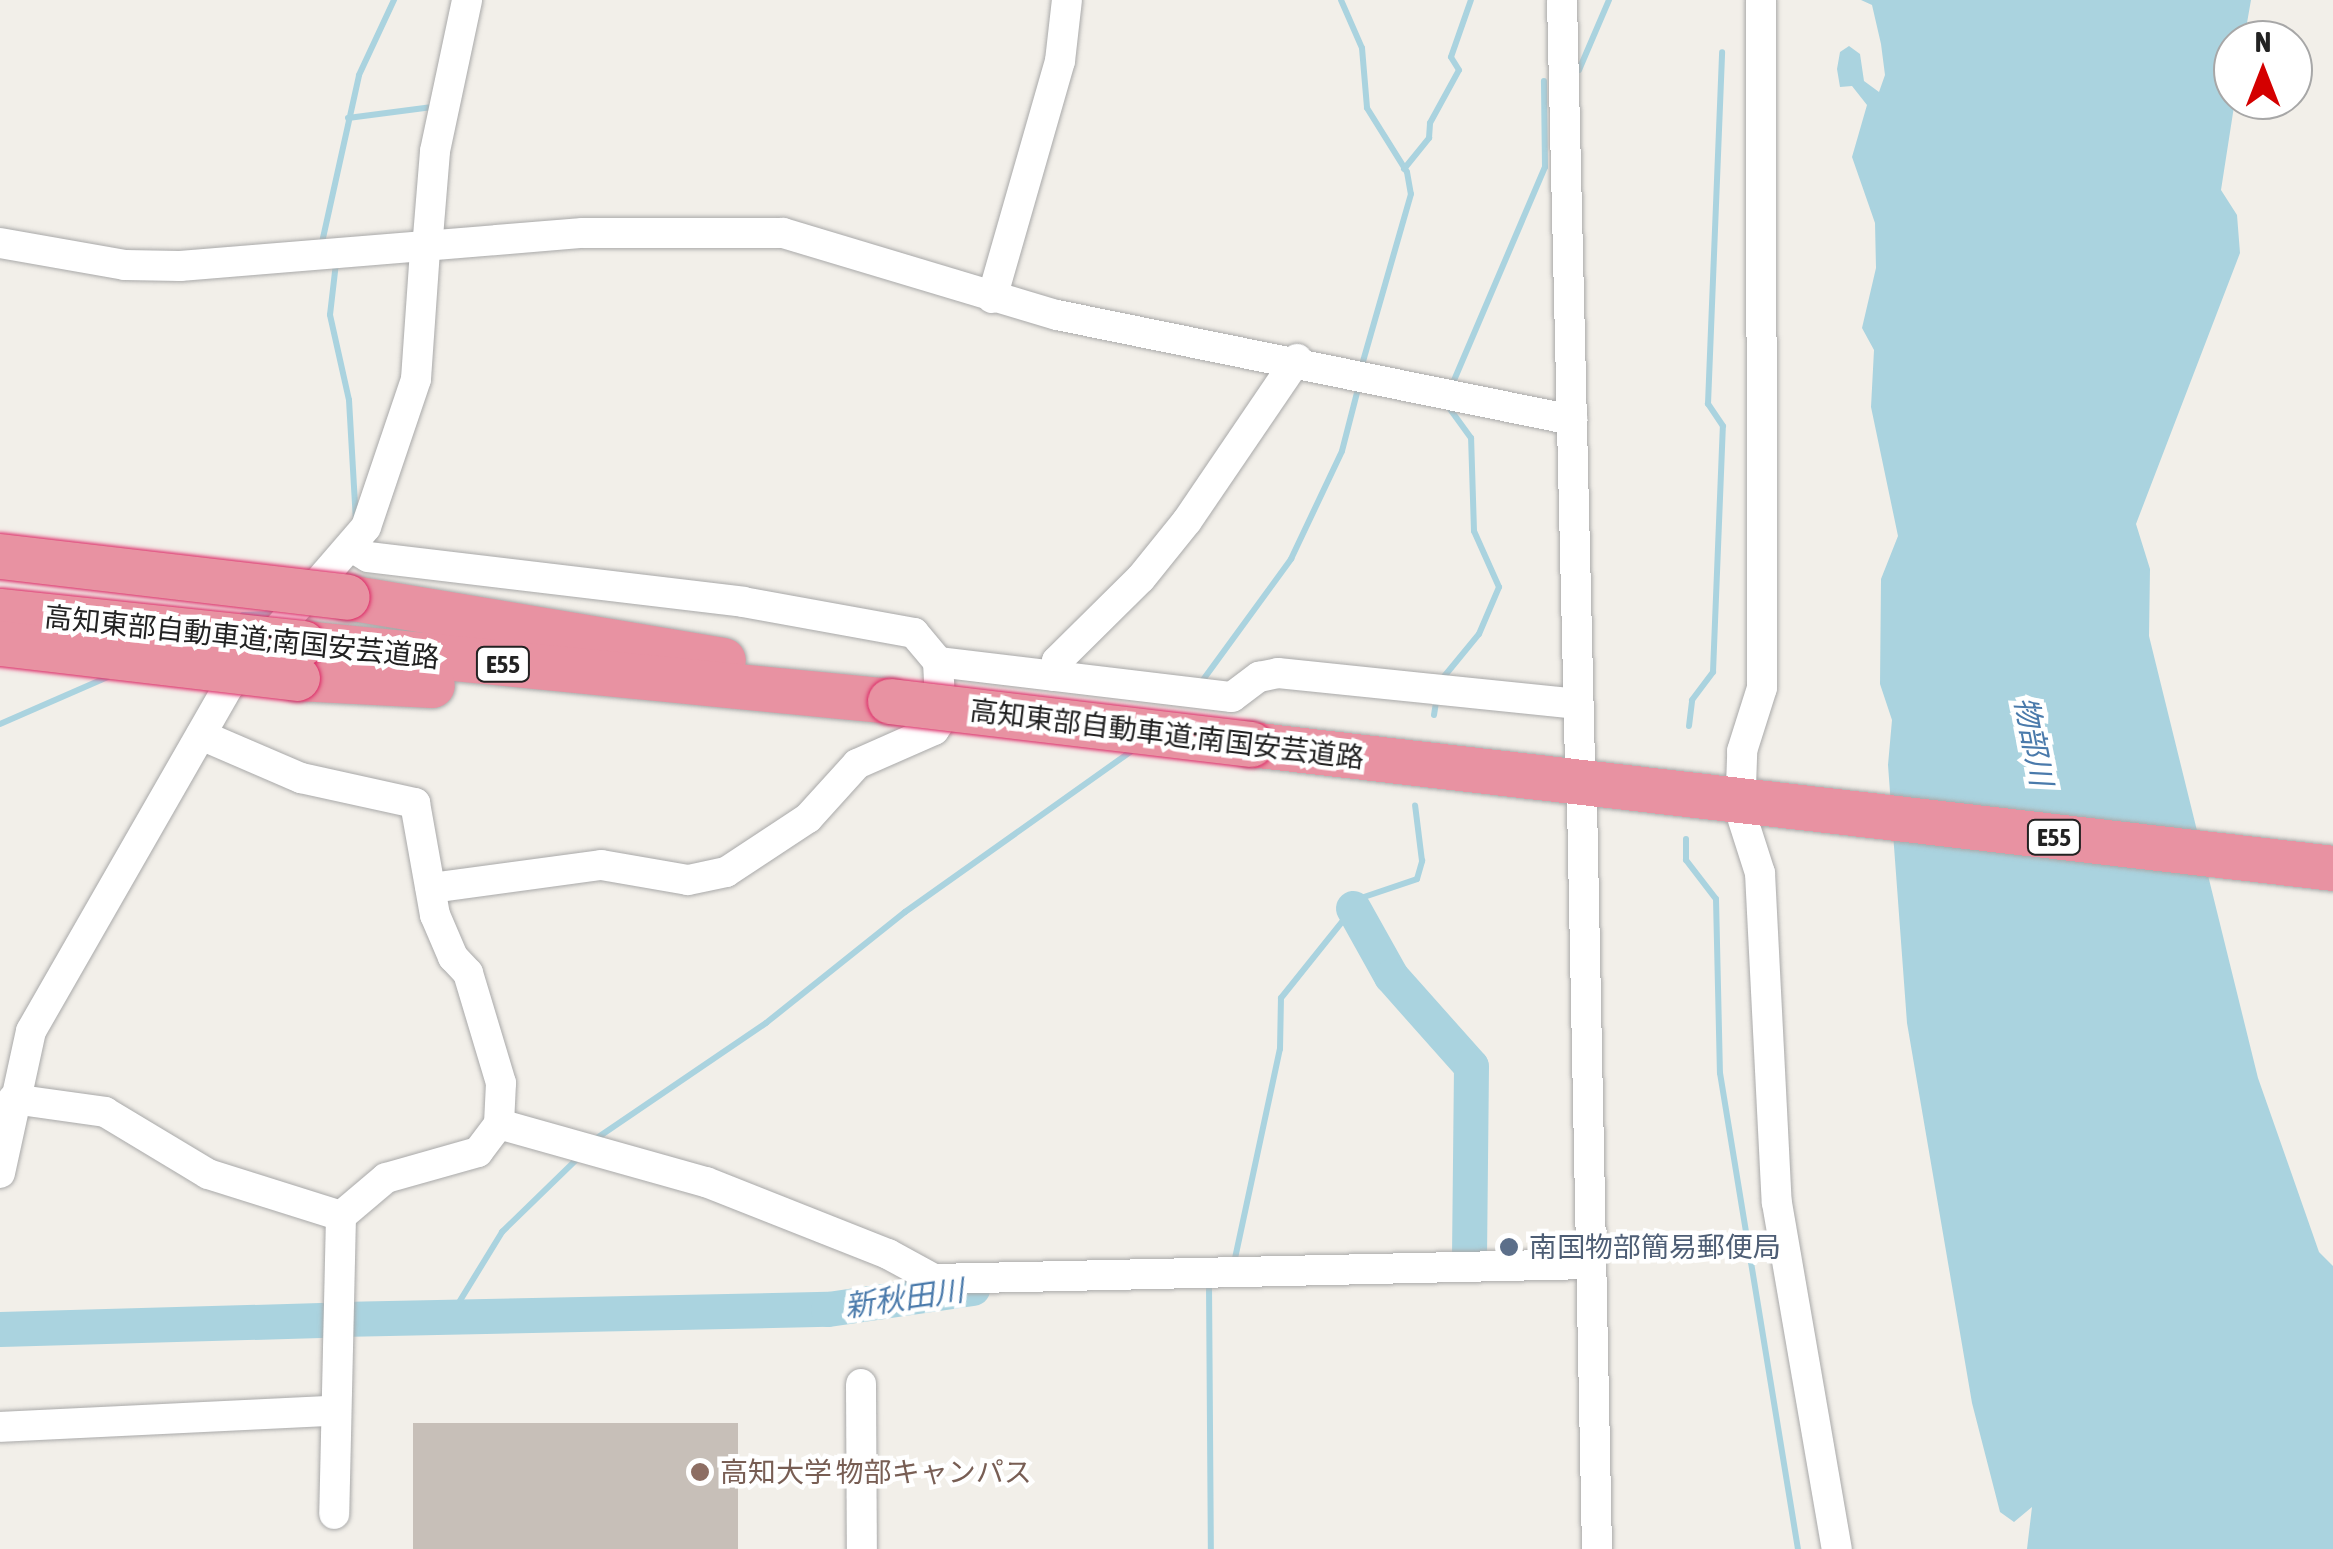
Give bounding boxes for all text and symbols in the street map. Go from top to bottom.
north arrow [2213,20,2313,120]
text: N [2255,26,2271,58]
street label: 高知東部自動車道;南国安芸道路 [43,600,441,674]
road number: E55 [476,644,530,684]
street label: 高知東部自動車道;南国安芸道路 [968,693,1366,775]
water label: 物部川 [2008,693,2060,789]
road number: E55 [2026,817,2082,857]
place label: 南国物部簡易郵便局 [1529,1230,1781,1264]
marker: 南国物部簡易郵便局 [1498,1236,1520,1258]
water label: 新秋田川 [842,1272,966,1324]
place label: 高知大学 物部キャンパス [720,1455,1032,1489]
marker: 高知大学 物部キャンパス [689,1461,711,1483]

